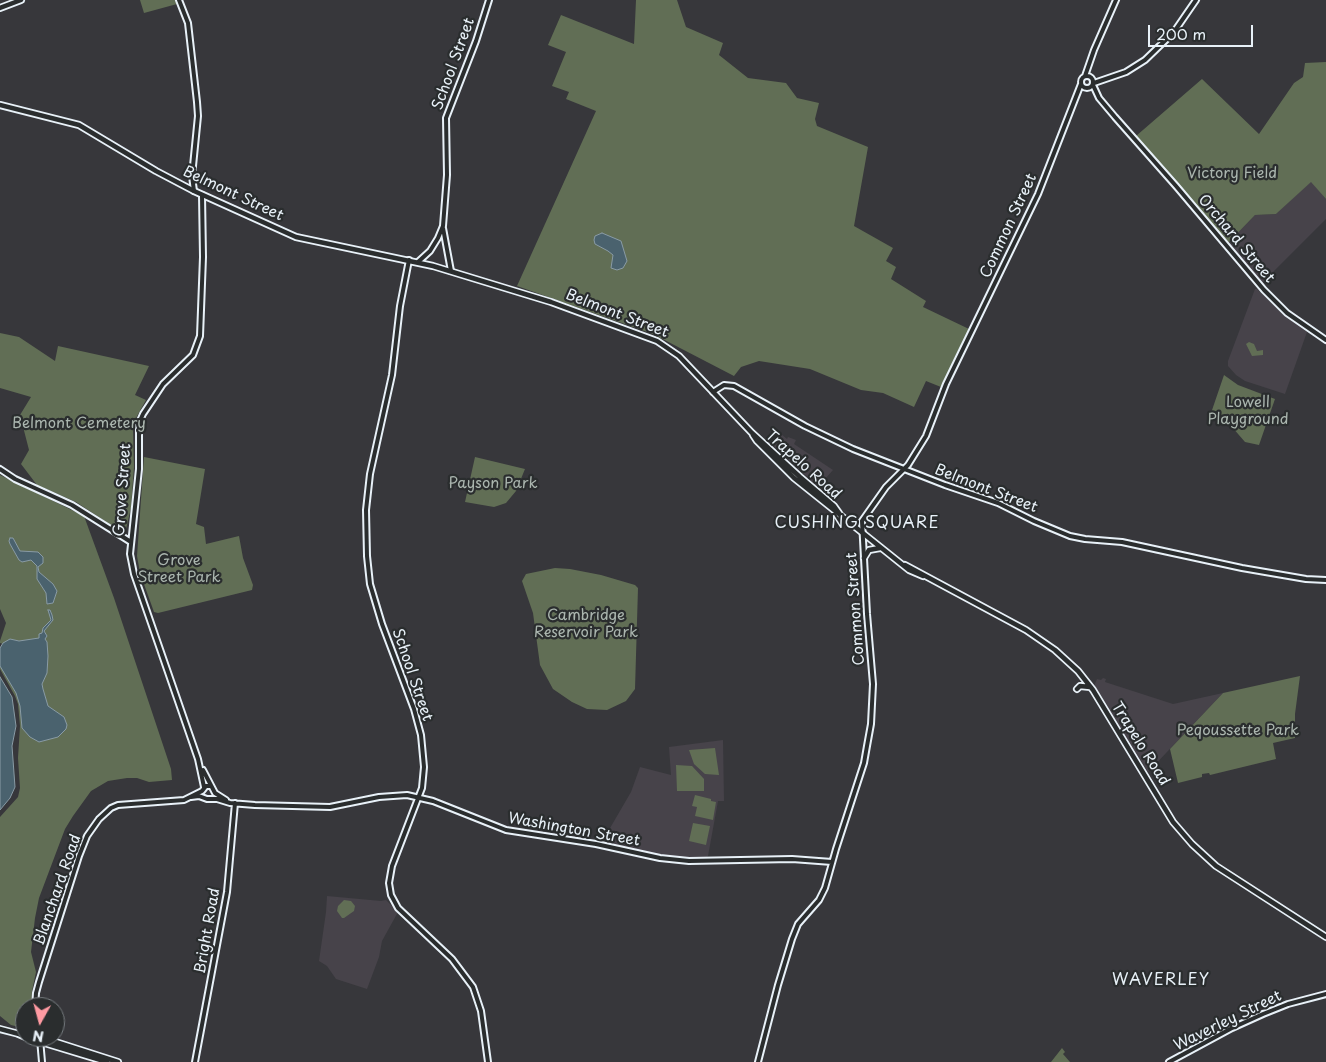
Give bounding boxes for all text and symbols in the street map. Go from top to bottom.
street label: School Street [429,15,479,113]
scale bar [1151,15,1256,47]
text: 200 m [1156,22,1206,45]
street label: Belmont Street [180,163,286,225]
park label: Victory Field [1187,165,1277,183]
street label: Common Street [977,171,1041,281]
street label: Orchard Street [1194,191,1278,287]
street label: Belmont Street [563,286,671,342]
park label: Lowell Playground [1207,394,1289,429]
park label: Belmont Cemetery [12,415,146,433]
street label: Trapelo Road [762,426,844,504]
street label: Grove Street [111,443,135,537]
street label: Belmont Street [932,461,1040,517]
park label: Payson Park [448,475,538,493]
district label: CUSHING SQUARE [772,514,942,534]
park label: Grove Street Park [137,552,221,587]
street label: Common Street [843,552,869,666]
park label: Cambridge Reservoir Park [534,607,638,642]
street label: School Street [388,626,436,724]
street label: Trapelo Road [1107,699,1173,789]
park label: Peqoussette Park [1177,722,1299,740]
street label: Washington Street [507,810,641,850]
street label: Blanchard Road [31,832,85,948]
street label: Bright Road [192,887,224,975]
district label: WAVERLEY [1112,971,1210,991]
street label: Waverley Street [1171,987,1285,1055]
north arrow [15,997,65,1047]
text: N [31,1025,45,1047]

